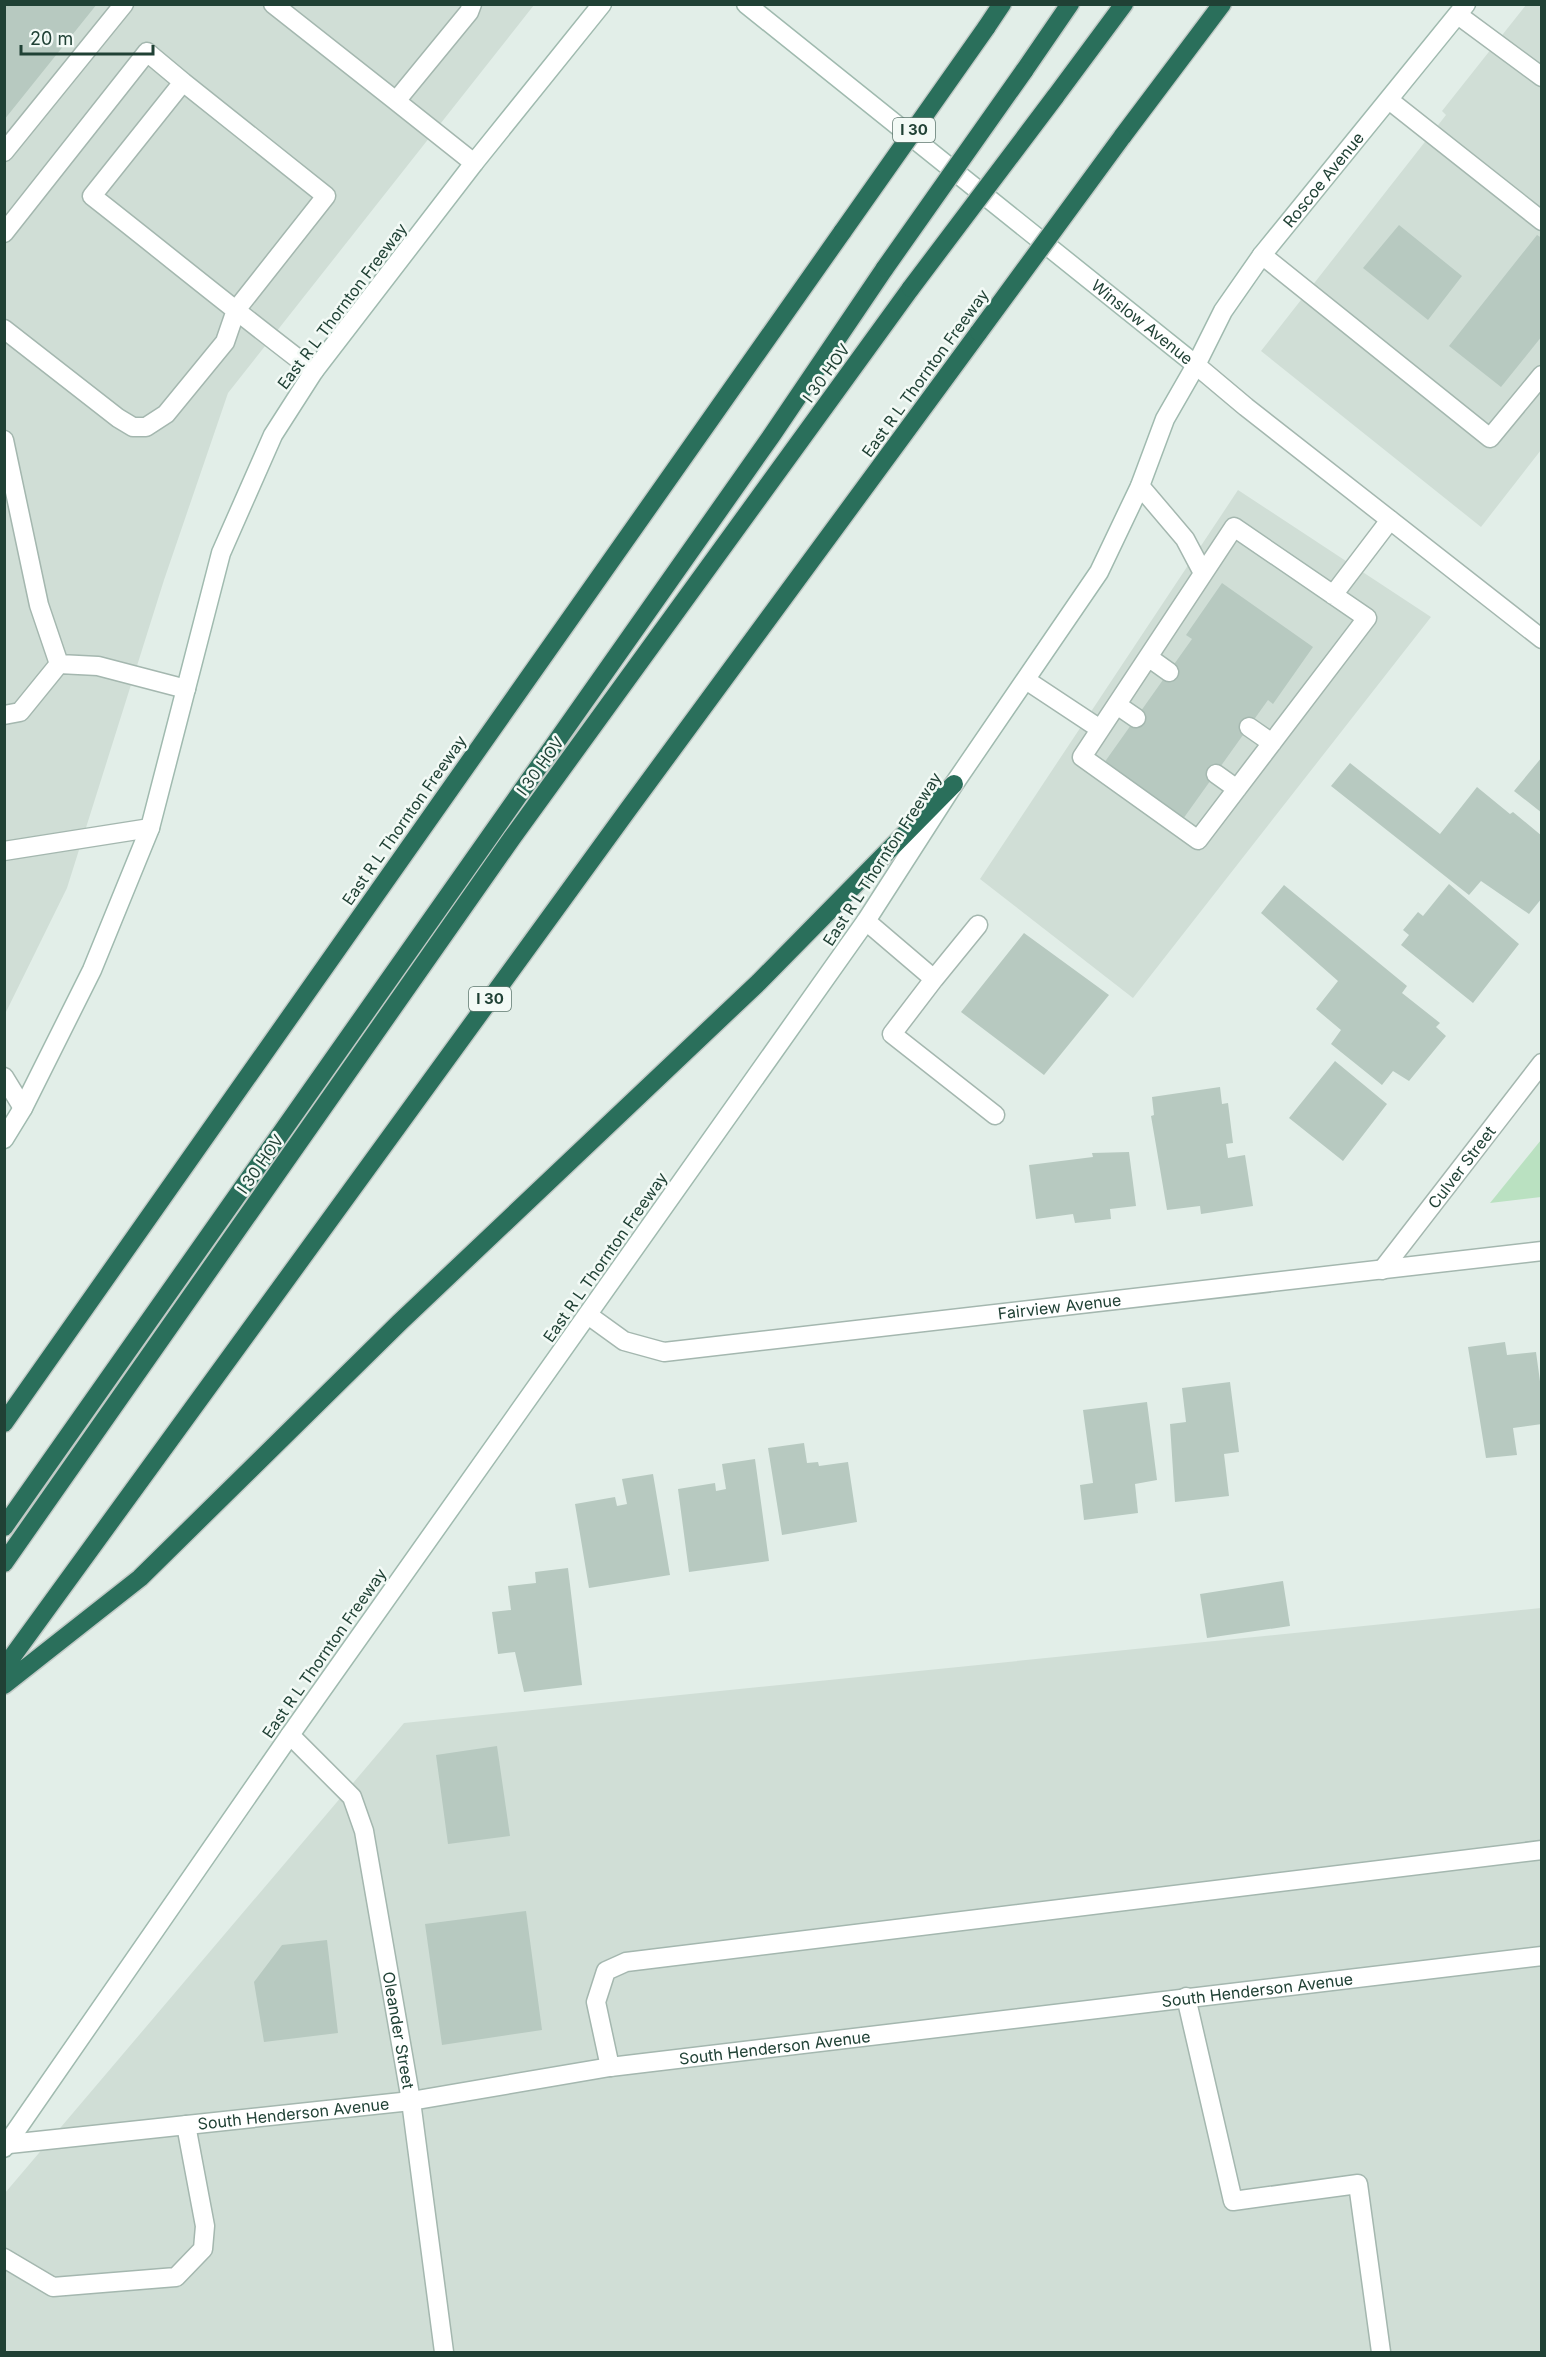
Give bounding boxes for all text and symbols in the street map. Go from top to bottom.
scale bar [21,18,153,56]
text: 20 m [30,28,73,49]
road number: I 30 [893,118,935,142]
street label: Roscoe Avenue [1279,128,1368,231]
street label: East R L Thornton Freeway [273,219,411,393]
street label: Winslow Avenue [1087,275,1197,369]
street label: East R L Thornton Freeway [857,285,993,461]
street label: I 30 HOV [798,340,854,406]
street label: East R L Thornton Freeway [338,731,470,909]
street label: I 30 HOV [512,733,568,799]
street label: East R L Thornton Freeway [818,769,946,949]
road number: I 30 [469,987,511,1011]
street label: Culver Street [1423,1122,1500,1212]
street label: I 30 HOV [232,1130,288,1198]
street label: East R L Thornton Freeway [539,1168,671,1346]
street label: Fairview Avenue [997,1289,1122,1324]
street label: East R L Thornton Freeway [258,1564,390,1742]
street label: South Henderson Avenue [1160,1969,1354,2011]
street label: Oleander Street [379,1970,419,2091]
street label: South Henderson Avenue [678,2026,871,2069]
street label: South Henderson Avenue [197,2093,390,2134]

